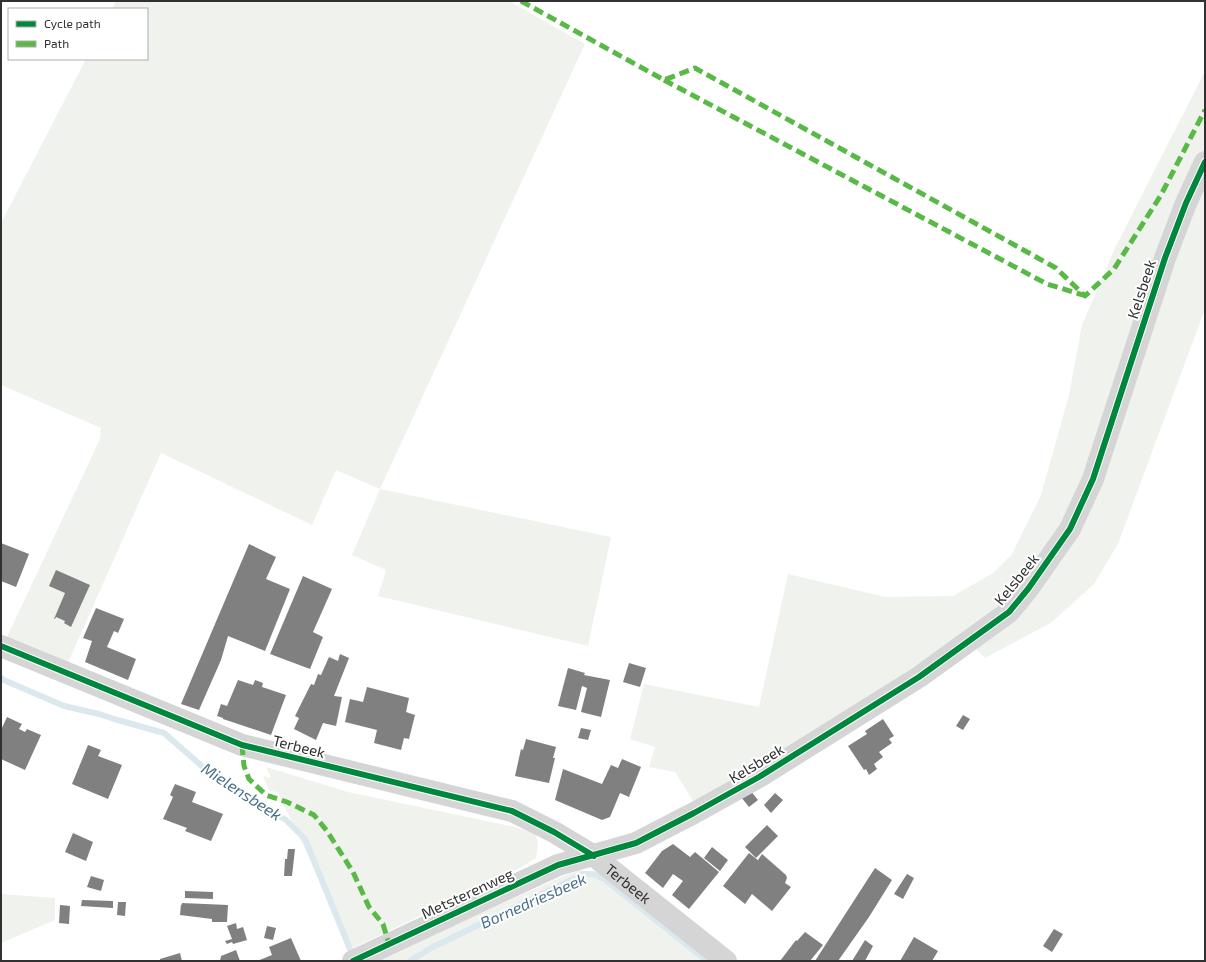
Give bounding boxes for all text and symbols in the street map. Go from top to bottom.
legend [8,8,148,60]
text: Cycle path [44,16,101,30]
text: Path [44,36,69,50]
street label: Kelsbeek [1123,257,1159,321]
street label: Kelsbeek [990,549,1042,608]
street label: Terbeek [271,731,327,761]
street label: Kelsbeek [725,739,787,786]
water label: Mielensbeek [198,758,286,824]
street label: Terbeek [602,860,655,907]
street label: Metsterenweg [418,864,517,922]
water label: Bornedriesbeek [477,868,589,932]

